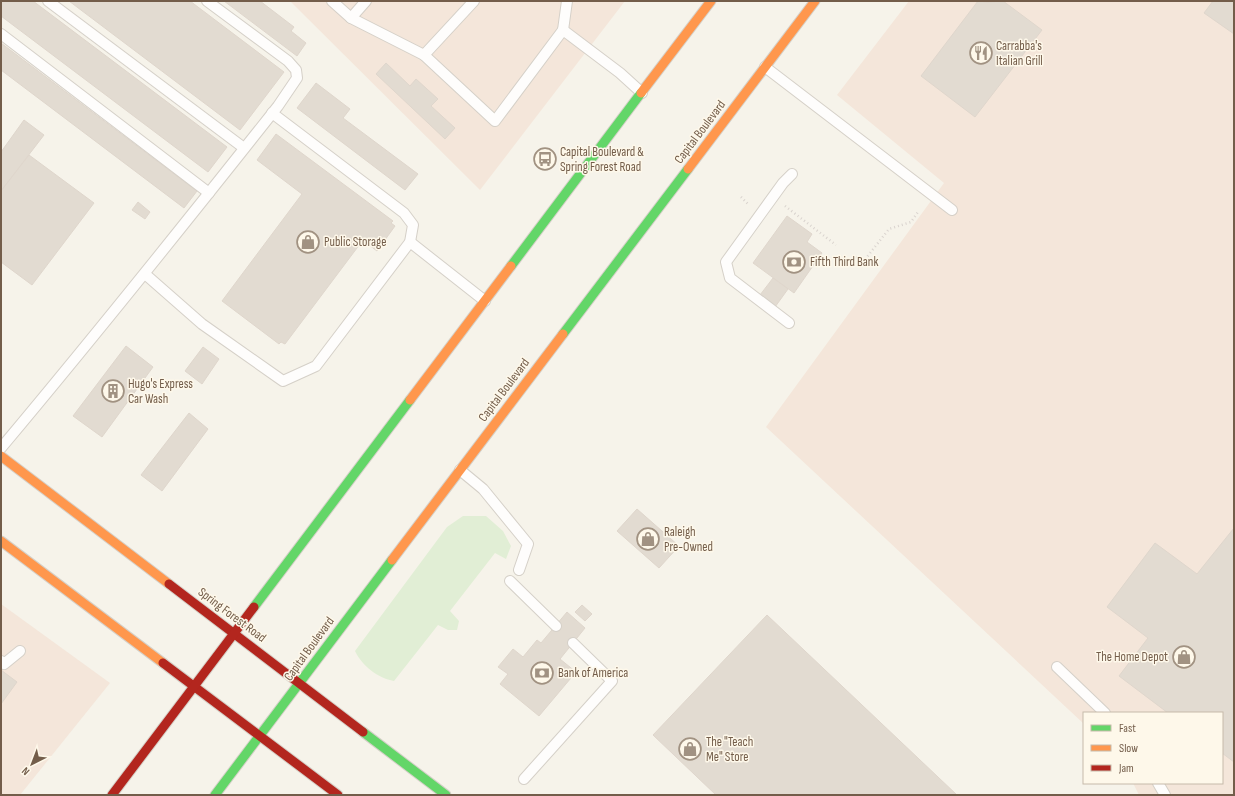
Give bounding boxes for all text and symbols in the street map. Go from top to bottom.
place label: Carrabba's Italian Grill [996,38,1043,69]
restaurant icon: Carrabba's Italian Grill [968,40,994,66]
street label: Capital Boulevard [671,97,729,167]
place label: Capital Boulevard & Spring Forest Road [560,144,644,175]
bus stop icon: Capital Boulevard & Spring Forest Road [532,146,558,172]
shop icon: Public Storage [295,229,321,255]
place label: Public Storage [324,234,386,250]
bank icon: Fifth Third Bank [781,249,807,275]
place label: Fifth Third Bank [810,254,878,270]
street label: Capital Boulevard [475,355,533,425]
place label: Hugo's Express Car Wash [128,376,193,407]
building icon: Hugo's Express Car Wash [100,378,126,404]
place label: Raleigh Pre-Owned [664,524,713,555]
shop icon: Raleigh Pre-Owned [635,526,661,552]
street label: Spring Forest Road [195,584,269,646]
street label: Capital Boulevard [280,614,338,684]
shop icon: The Home Depot [1171,644,1197,670]
place label: The Home Depot [1096,649,1168,665]
bank icon: Bank of America [529,660,555,686]
place label: Bank of America [558,665,628,681]
legend [1083,712,1223,784]
text: Fast [1119,721,1136,736]
place label: The "Teach Me" Store [706,734,753,765]
shop icon: The "Teach Me" Store [677,736,703,762]
text: Slow [1119,741,1138,756]
north arrow [12,744,52,784]
text: Jam [1118,761,1134,776]
text: N [19,764,32,778]

